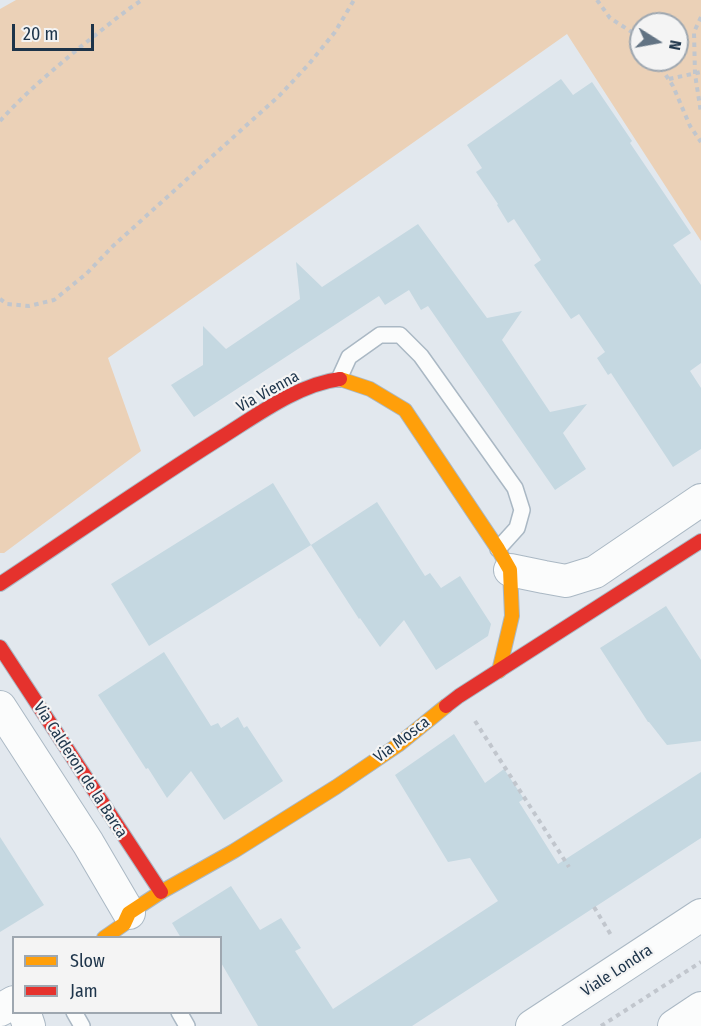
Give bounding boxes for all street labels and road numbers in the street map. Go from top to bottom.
street label: Via Vienna [233,367,303,417]
street label: Via Calderon de la Barca [29,699,131,841]
street label: Via Mosca [370,713,434,767]
street label: Viale Londra [578,941,656,1001]

